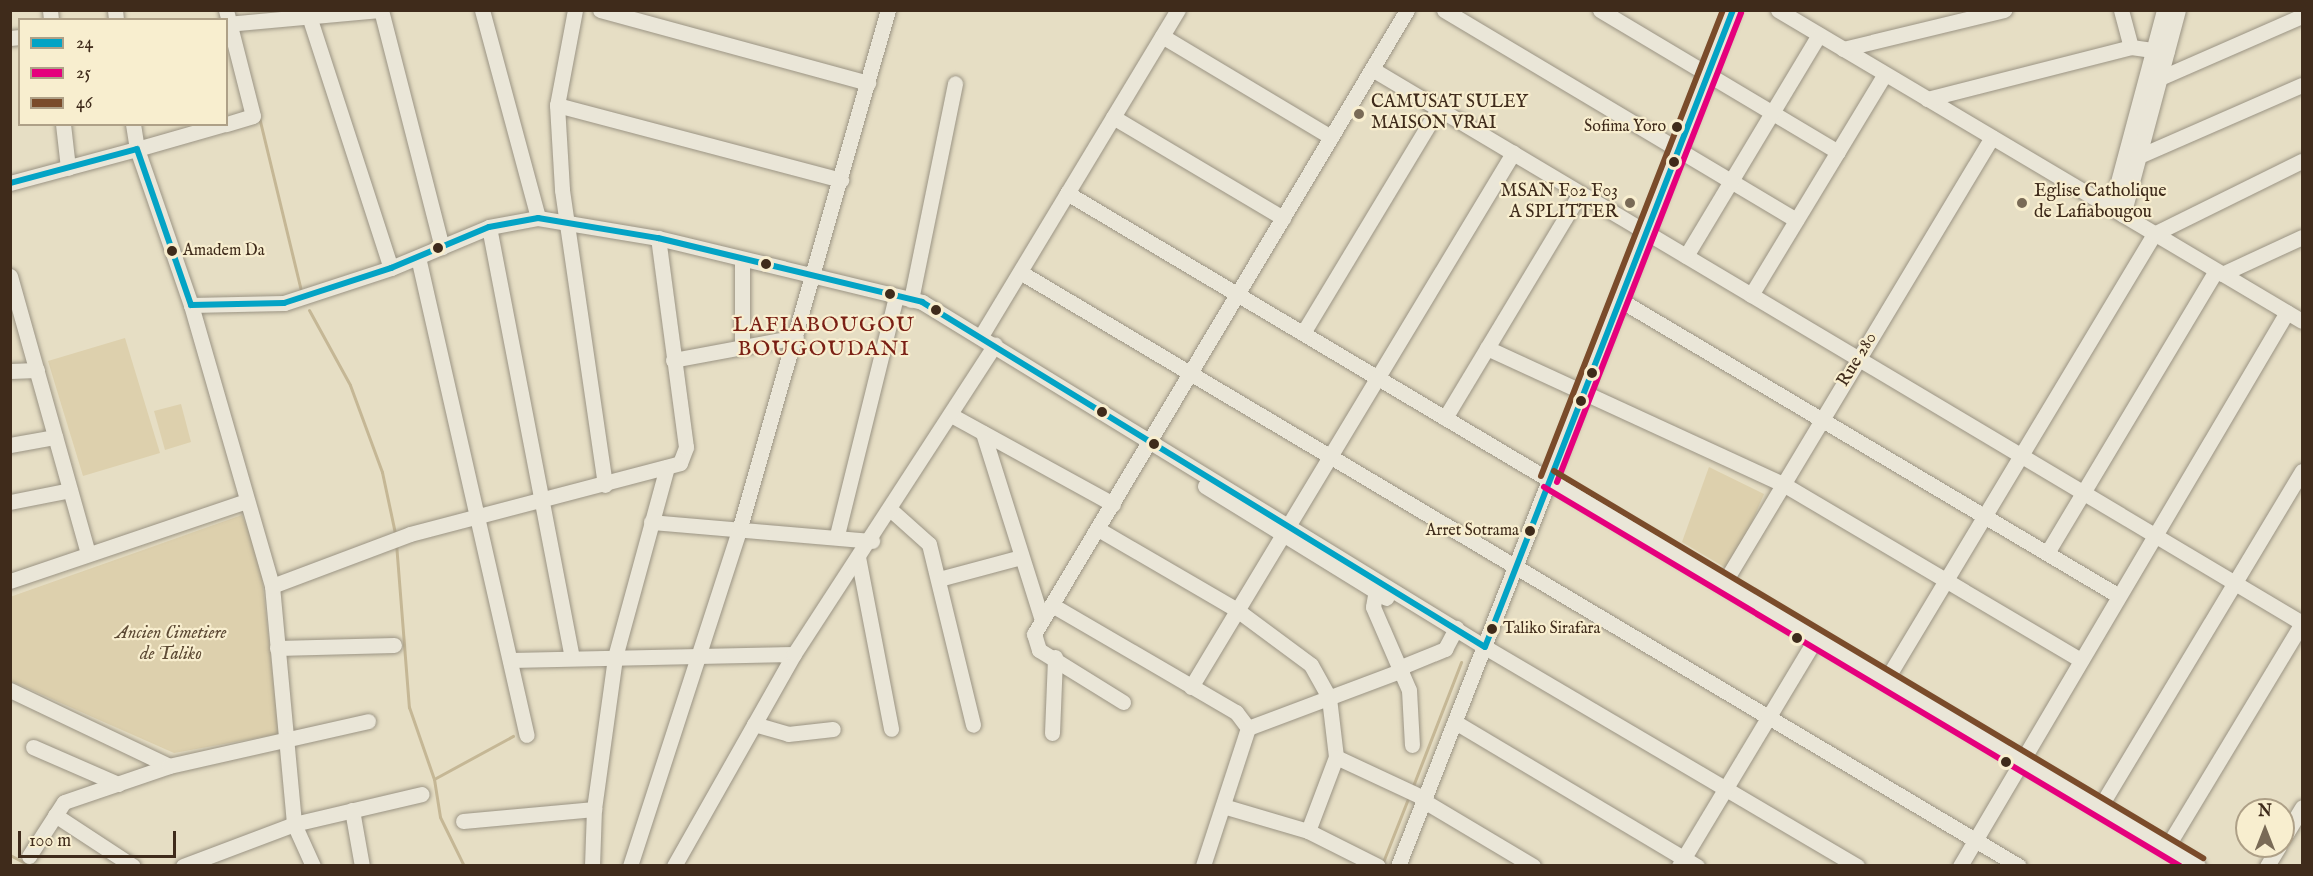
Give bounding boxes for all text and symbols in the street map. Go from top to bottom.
legend [18,18,228,126]
text: 24 [76,32,93,55]
text: 25 [76,62,91,85]
text: 46 [76,92,92,115]
place label: CAMUSAT SULEY MAISON VRAI [1371,93,1528,136]
marker: CAMUSAT SULEY MAISON VRAI [1352,107,1366,121]
place label: Sofima Yoro [1584,117,1666,137]
marker: Sofima Yoro [1671,121,1683,133]
unlabelled marker [1668,156,1680,168]
place label: MSAN F02 F03 A SPLITTER [1501,182,1618,224]
place label: Eglise Catholique de Lafiabougou [2034,182,2167,224]
marker: MSAN F02 F03 A SPLITTER [1623,196,1637,210]
marker: Eglise Catholique de Lafiabougou [2015,196,2029,210]
place label: Amadem Da [183,241,265,261]
unlabelled marker [432,242,444,254]
marker: Amadem Da [166,245,178,257]
unlabelled marker [760,258,772,270]
unlabelled marker [884,288,896,300]
unlabelled marker [930,304,942,316]
district label: LAFIABOUGOU BOUGOUDANI [733,313,915,363]
street label: Rue 280 [1833,329,1883,391]
unlabelled marker [1586,367,1598,379]
unlabelled marker [1575,395,1587,407]
unlabelled marker [1096,406,1108,418]
unlabelled marker [1148,438,1160,450]
place label: Arret Sotrama [1426,521,1519,541]
marker: Arret Sotrama [1524,525,1536,537]
place label: Taliko Sirafara [1503,619,1600,639]
marker: Taliko Sirafara [1486,623,1498,635]
park label: Ancien Cimetiere de Taliko [115,624,227,666]
unlabelled marker [1791,632,1803,644]
unlabelled marker [2000,756,2012,768]
north arrow [2235,798,2295,858]
text: N [2258,802,2272,822]
scale bar [21,819,178,857]
text: 100 m [29,830,71,853]

